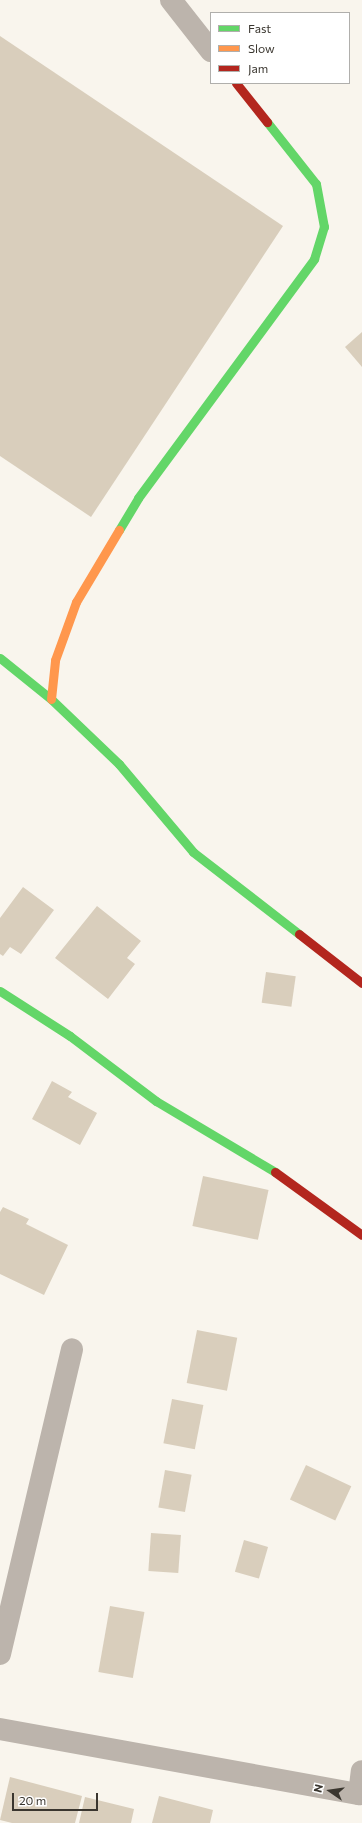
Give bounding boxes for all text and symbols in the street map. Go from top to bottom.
legend [210,12,350,84]
text: Fast [248,21,271,35]
text: Slow [248,41,275,55]
text: Jam [248,61,268,75]
north arrow [310,1771,350,1811]
text: N [311,1783,325,1794]
scale bar [14,1785,100,1811]
text: 20 m [19,1793,46,1807]

